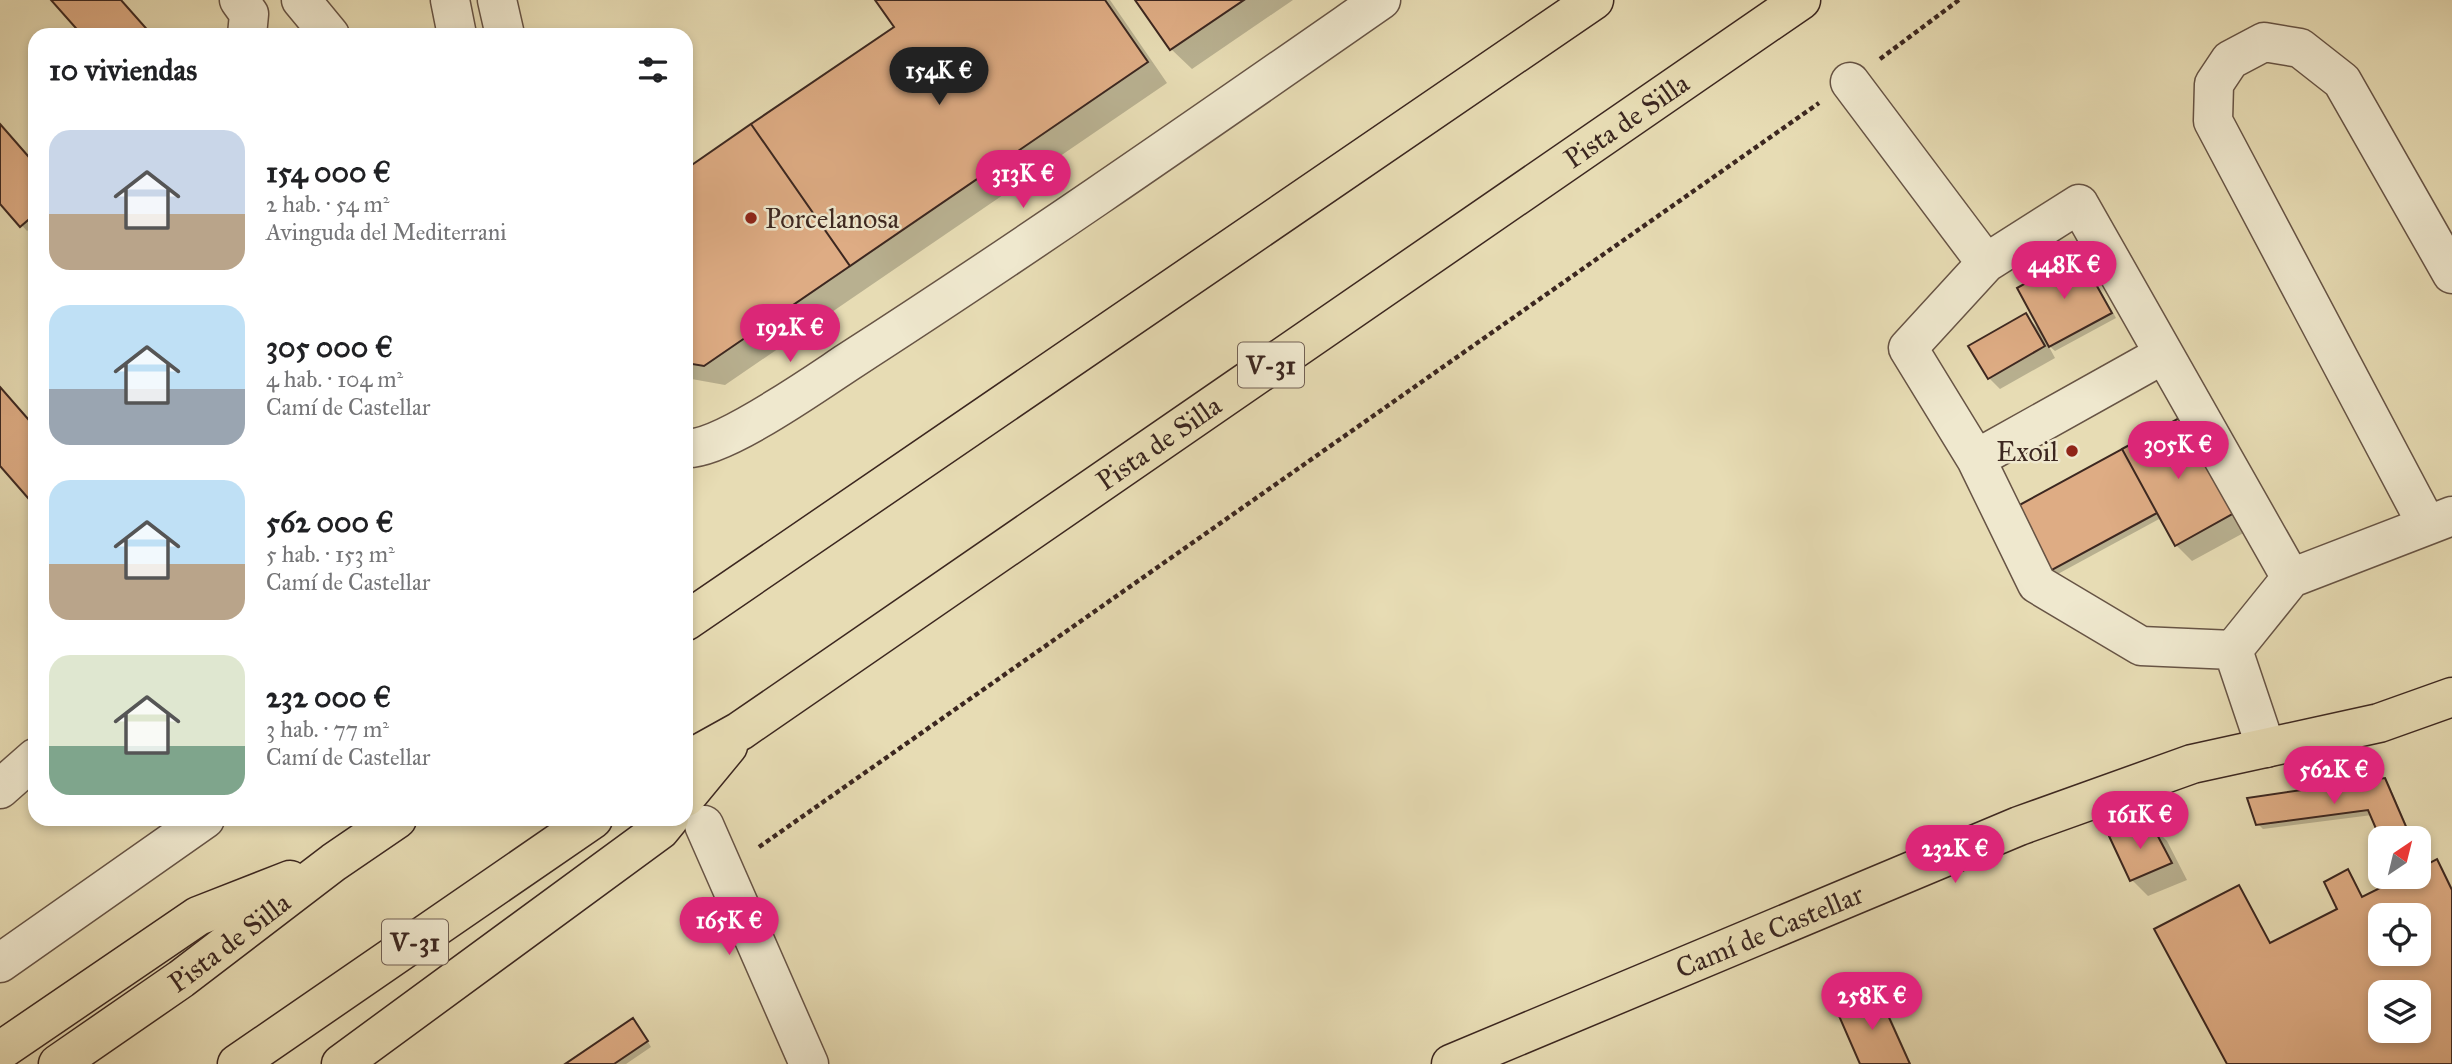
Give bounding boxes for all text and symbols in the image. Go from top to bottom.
pin: 154K € [882,48,996,107]
icon: filters [634,51,672,89]
text: 10 viviendas [49,52,197,88]
text: 154K € [905,56,973,84]
street label: Pista de Silla [1557,65,1696,176]
pin: 313K € [966,150,1080,210]
text: 154 000 € [266,154,391,190]
icon: home [105,158,189,242]
text: 313K € [992,159,1054,187]
text: 2 hab. · 54 m² [266,190,390,218]
place label: Porcelanosa [765,201,900,236]
marker: Porcelanosa [743,210,759,226]
text: Avinguda del Mediterrani [266,218,506,246]
pin: 448K € [2007,242,2121,301]
text: 448K € [2027,250,2101,278]
pin: 192K € [733,304,847,364]
text: 192K € [756,313,824,341]
text: 305 000 € [266,329,393,365]
icon: home [105,333,189,417]
road number: V-31 [1238,342,1304,388]
text: 4 hab. · 104 m² [266,365,403,393]
street label: Pista de Silla [1089,387,1228,498]
text: Camí de Castellar [266,393,430,421]
pin: 305K € [2121,421,2235,481]
text: 305K € [2144,430,2212,458]
place label: Exoil [1996,434,2058,469]
marker: Exoil [2064,443,2080,459]
text: 562 000 € [266,504,394,540]
icon: home [105,508,189,592]
text: 5 hab. · 153 m² [266,540,395,568]
text: Camí de Castellar [266,568,430,596]
text: 232 000 € [266,679,391,715]
icon: home [105,683,189,767]
text: 3 hab. · 77 m² [266,715,389,743]
text: Camí de Castellar [266,743,430,771]
pin: 562K € [2277,746,2391,806]
text: 562K € [2299,755,2369,783]
pin: 161K € [2083,792,2197,851]
text: 161K € [2108,800,2172,828]
pin: 232K € [1898,826,2012,885]
north arrow [2368,826,2431,889]
map controls [2368,826,2431,1043]
text: 232K € [1921,834,1989,862]
street label: Camí de Castellar [1670,876,1869,985]
street label: Pista de Silla [161,884,297,1000]
pin: 165K € [672,898,786,957]
button: locate [2368,903,2431,966]
text: 165K € [696,906,762,934]
road number: V-31 [382,920,448,965]
pin: 258K € [1815,972,1929,1032]
button: layers [2368,980,2431,1043]
text: 258K € [1837,981,1907,1009]

